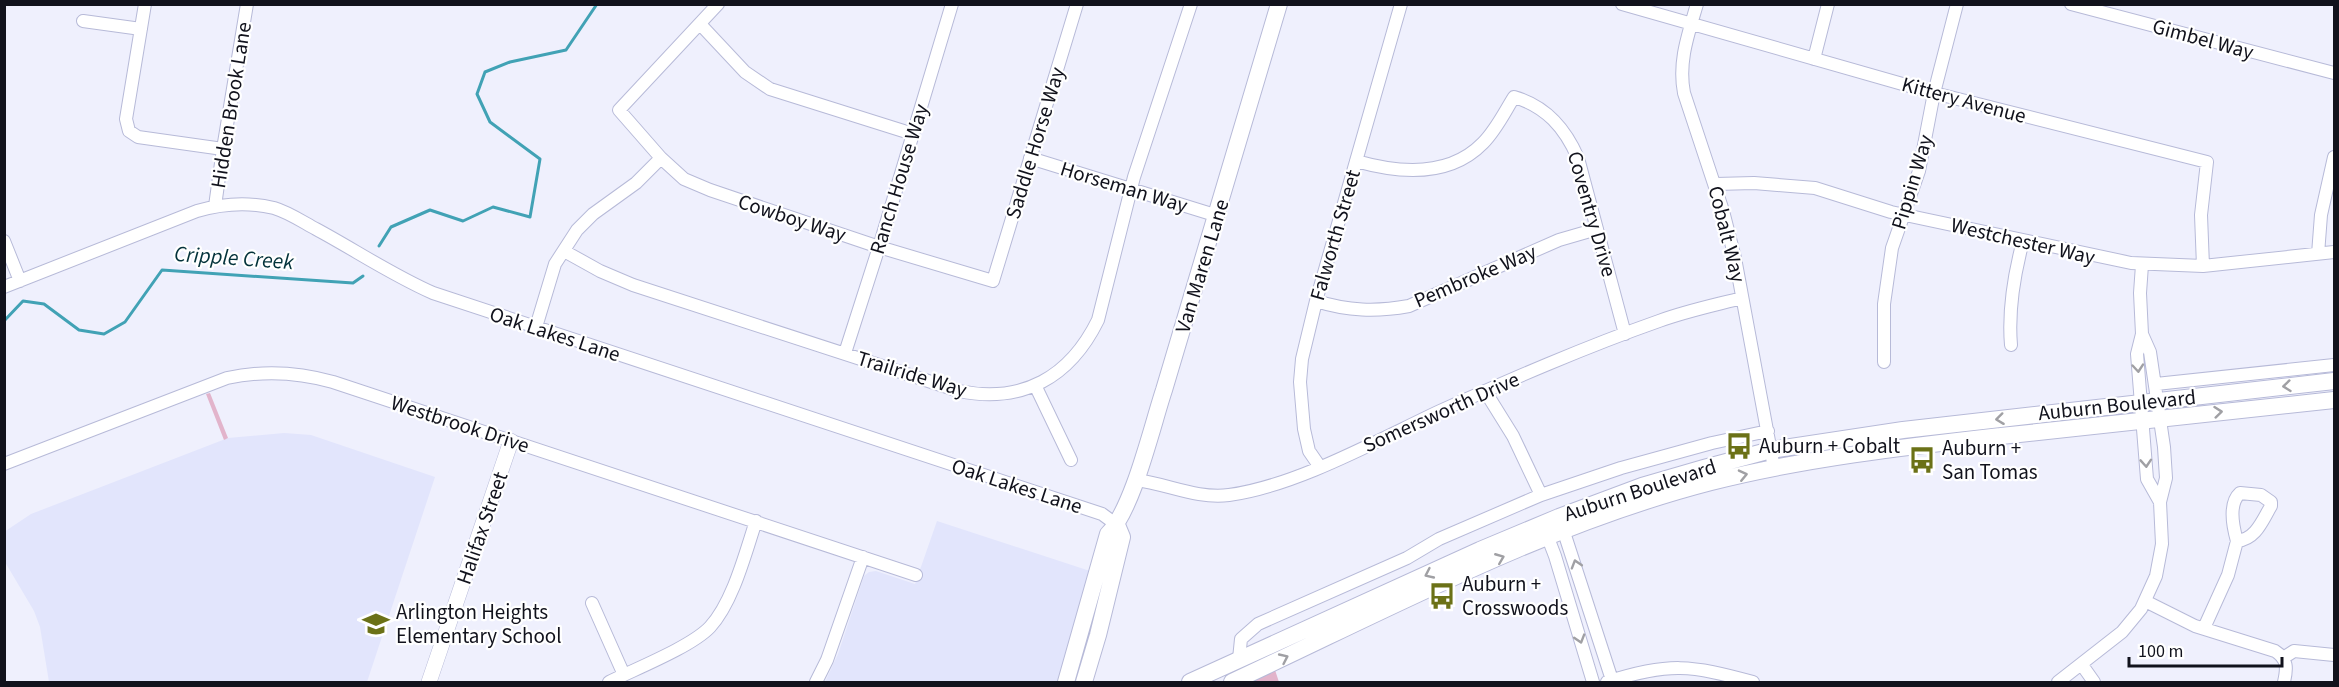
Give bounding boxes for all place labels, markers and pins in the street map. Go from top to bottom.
bus stop icon: Auburn + Cobalt [1724,431,1754,461]
place label: Auburn + Cobalt [1759,431,1900,461]
place label: Auburn + San Tomas [1942,433,2038,487]
bus stop icon: Auburn + San Tomas [1907,445,1937,475]
place label: Auburn + Crosswoods [1462,569,1568,623]
bus stop icon: Auburn + Crosswoods [1427,581,1457,611]
place label: Arlington Heights Elementary School [396,597,562,651]
school or university icon: Arlington Heights Elementary School [361,609,391,639]

